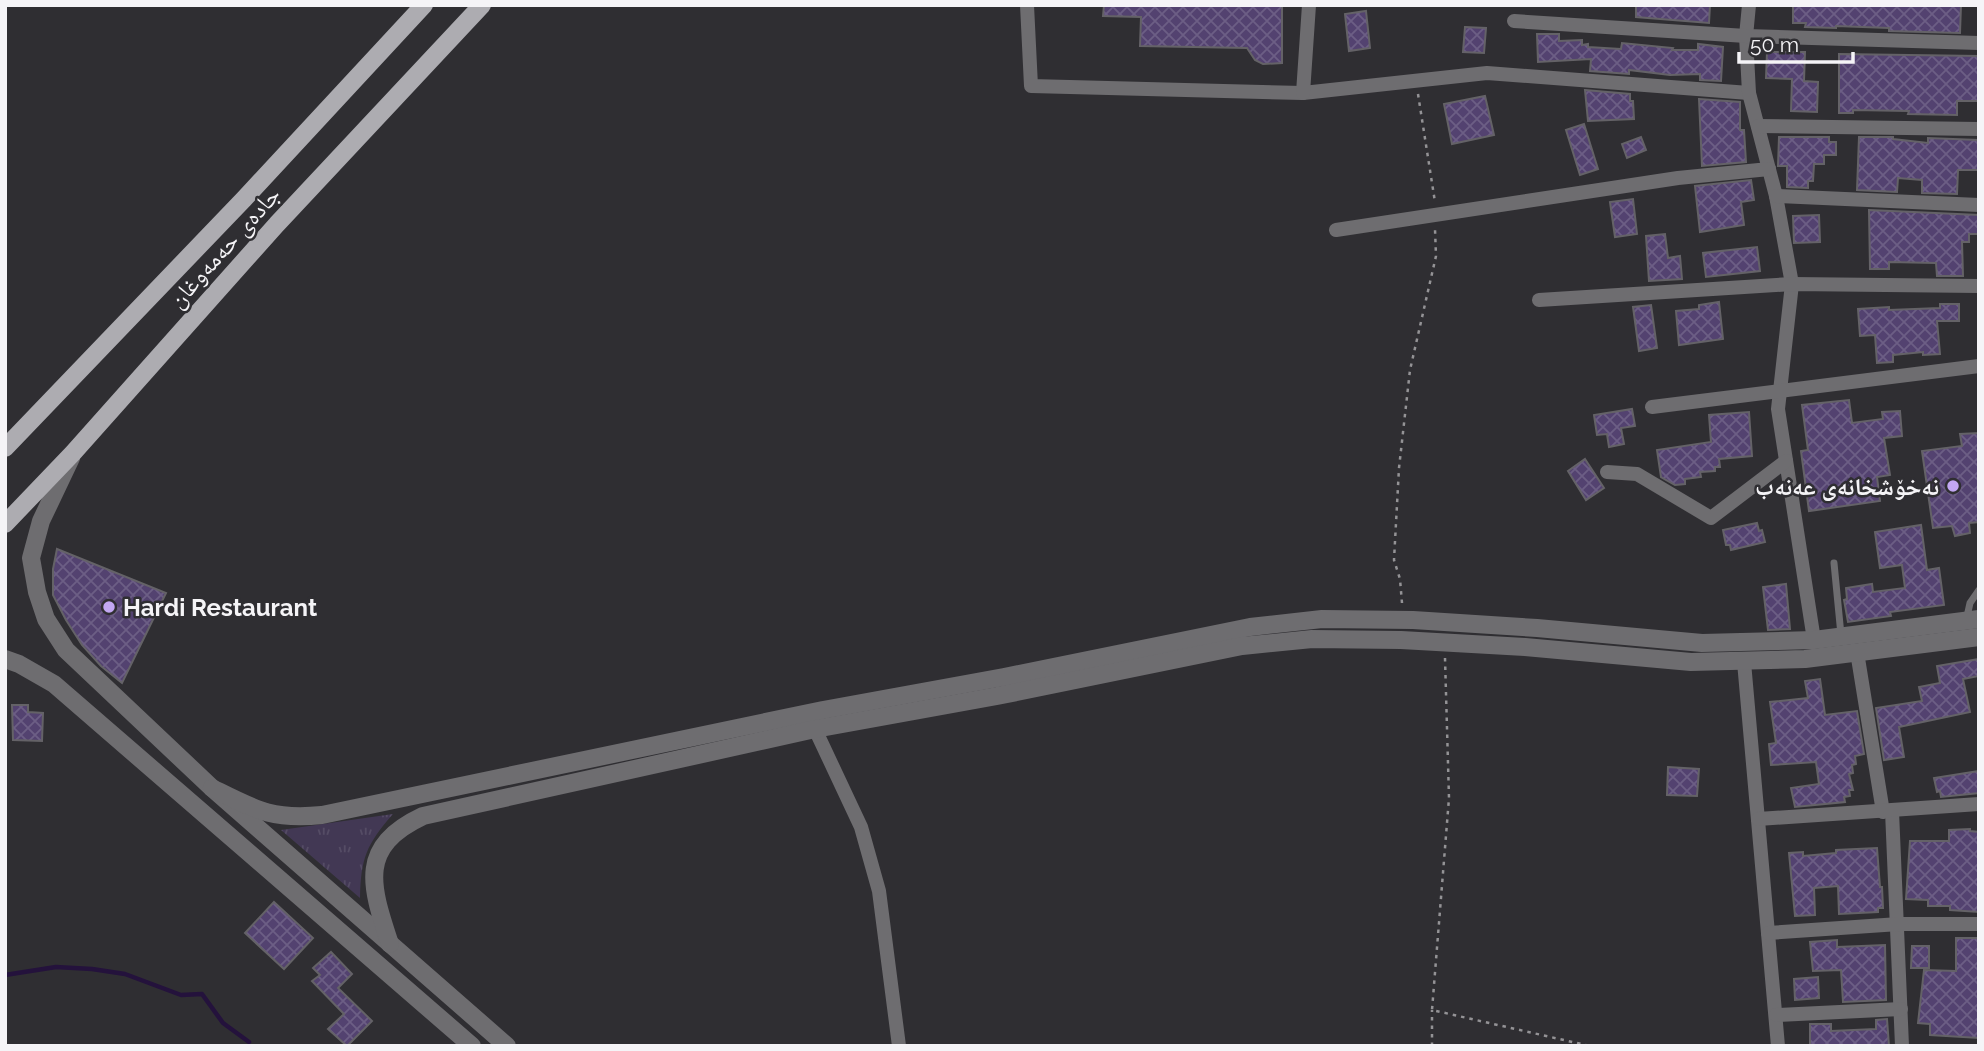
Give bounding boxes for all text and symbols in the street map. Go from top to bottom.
scale bar [1739,21,1853,65]
text: 50 m [1750,32,1799,57]
street label: جادەی حەمەوغان [162,180,286,314]
place label: نەخۆشخانەی عەنەب [1755,472,1939,501]
marker: نەخۆشخانەی عەنەب [1945,478,1961,494]
place label: Hardi Restaurant [123,593,317,622]
marker: Hardi Restaurant [101,599,117,615]

